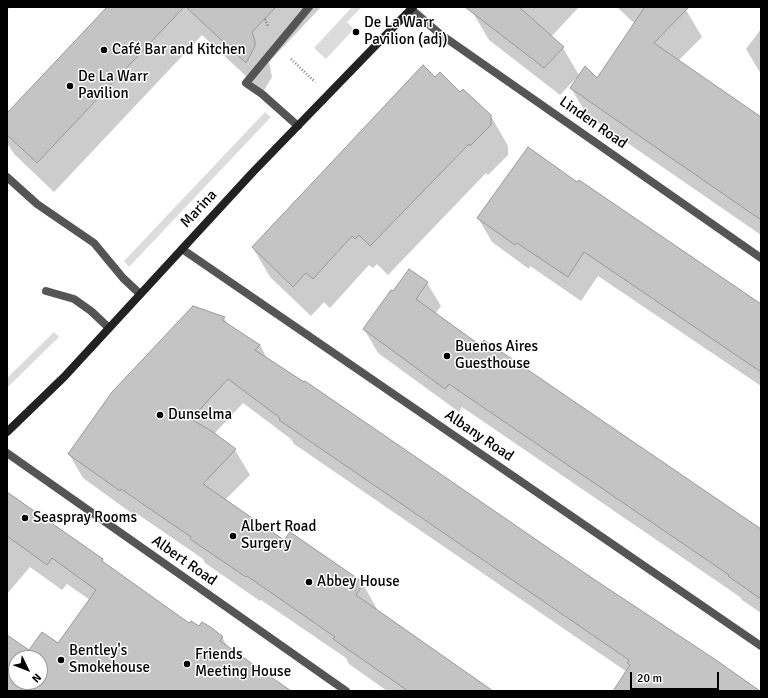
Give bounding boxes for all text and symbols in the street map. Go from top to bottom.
place label: De La Warr Pavilion (adj) [364,14,447,49]
marker: De La Warr Pavilion (adj) [351,27,361,37]
place label: Café Bar and Kitchen [112,41,246,59]
marker: Café Bar and Kitchen [99,45,109,55]
place label: De La Warr Pavilion [78,68,148,103]
marker: De La Warr Pavilion [65,81,75,91]
street label: Linden Road [556,93,630,153]
street label: Marina [177,186,221,232]
place label: Buenos Aires Guesthouse [455,338,538,373]
marker: Buenos Aires Guesthouse [442,351,452,361]
place label: Dunselma [168,406,232,424]
street label: Albany Road [441,406,517,466]
marker: Dunselma [155,410,165,420]
place label: Seaspray Rooms [33,509,137,527]
marker: Seaspray Rooms [20,513,30,523]
place label: Albert Road Surgery [241,518,316,553]
marker: Albert Road Surgery [228,531,238,541]
street label: Albert Road [148,532,220,590]
place label: Abbey House [317,573,400,591]
marker: Abbey House [304,577,314,587]
place label: Bentley's Smokehouse [69,642,150,677]
place label: Friends Meeting House [195,646,291,681]
north arrow [8,650,48,690]
marker: Bentley's Smokehouse [56,655,66,665]
marker: Friends Meeting House [182,659,192,669]
scale bar [632,664,721,690]
text: N [29,671,44,685]
text: 20 m [637,671,662,686]

